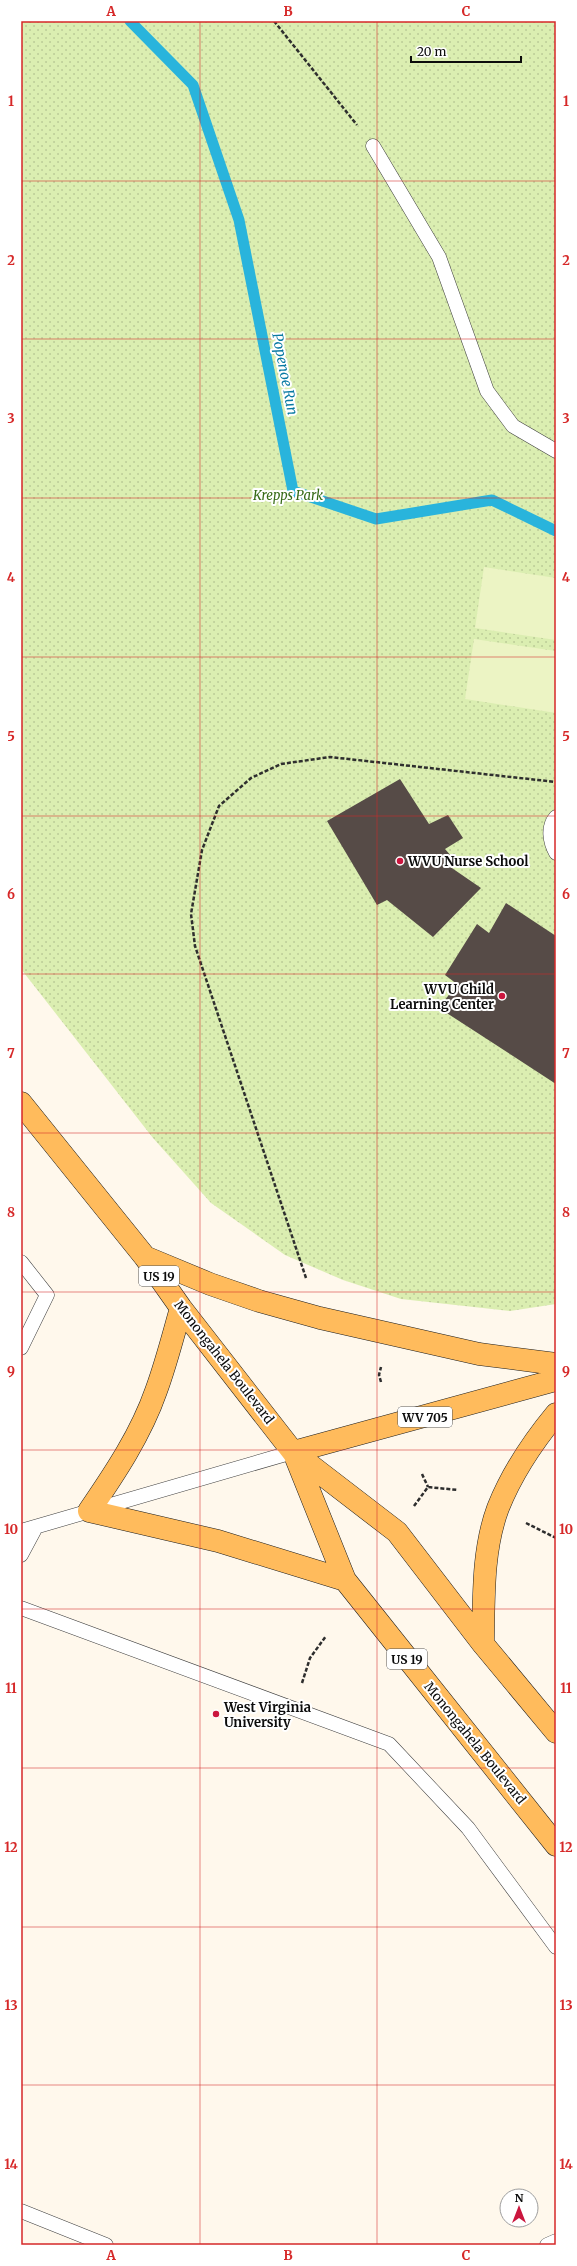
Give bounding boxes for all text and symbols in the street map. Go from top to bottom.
text: A [105,3,116,20]
text: B [283,3,293,20]
text: C [462,3,471,20]
scale bar [411,38,521,64]
text: 20 m [417,44,446,59]
text: 1 [8,93,14,110]
text: 1 [563,93,569,110]
text: 2 [7,252,15,269]
text: 2 [562,252,570,269]
water label: Popenoe Run [268,331,302,417]
text: 3 [7,410,15,427]
text: 3 [562,410,570,427]
park label: Krepps Park [252,487,323,504]
text: 4 [7,569,16,586]
text: 4 [562,569,571,586]
text: 5 [7,728,15,745]
text: 5 [562,728,570,745]
place label: WVU Nurse School [407,853,528,870]
marker: WVU Nurse School [395,856,405,866]
text: 6 [7,886,15,903]
text: 6 [562,886,570,903]
place label: WVU Child Learning Center [390,981,494,1013]
marker: WVU Child Learning Center [497,991,507,1001]
text: 7 [7,1045,15,1062]
text: 7 [562,1045,570,1062]
text: 8 [7,1204,15,1221]
text: 8 [562,1204,570,1221]
road number: US 19 [139,1266,179,1286]
street label: Monongahela Boulevard [170,1297,278,1427]
text: 9 [7,1363,15,1380]
text: 9 [562,1363,570,1380]
road number: WV 705 [398,1407,452,1427]
text: 10 [4,1521,18,1538]
text: 10 [559,1521,573,1538]
road number: US 19 [387,1649,427,1669]
street label: Monongahela Boulevard [420,1678,530,1808]
text: 11 [5,1680,17,1697]
text: 11 [560,1680,572,1697]
place label: West Virginia University [223,1699,311,1731]
marker: West Virginia University [211,1709,221,1719]
text: 12 [4,1839,18,1856]
text: 12 [559,1839,573,1856]
text: 13 [4,1997,18,2014]
text: 13 [559,1997,573,2014]
text: 14 [4,2156,19,2173]
text: 14 [559,2156,574,2173]
north arrow [499,2188,539,2228]
text: N [515,2191,524,2205]
text: A [105,2247,116,2264]
text: B [283,2247,293,2264]
text: C [462,2247,471,2264]

